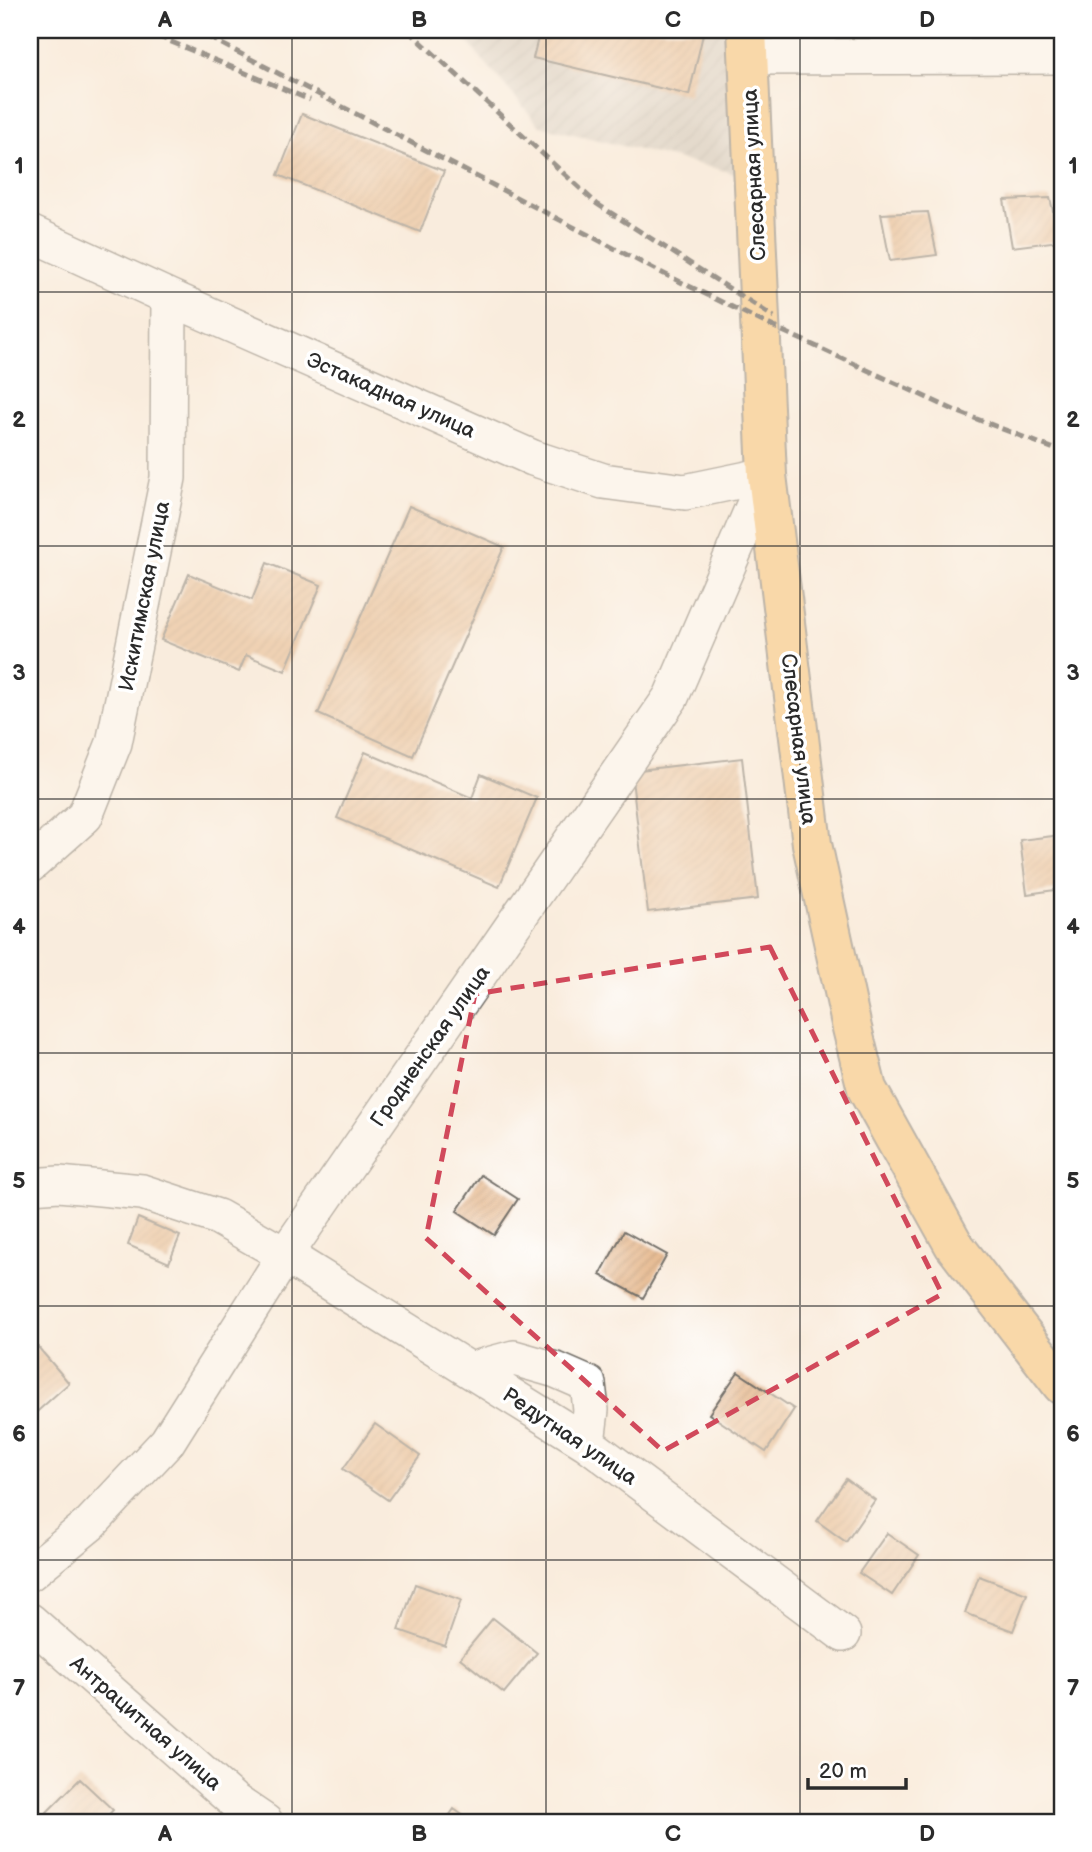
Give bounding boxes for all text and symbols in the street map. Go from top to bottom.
text: A [157,6,173,34]
text: B [411,6,427,34]
text: C [665,6,681,34]
text: D [919,6,935,34]
street label: Слесарная улица [737,88,771,262]
text: 1 [14,152,24,180]
text: 1 [1068,152,1078,180]
street label: Эстакадная улица [303,347,480,444]
text: 2 [12,406,26,434]
text: 2 [1066,406,1080,434]
street label: Искитимская улица [114,498,175,693]
street label: Слесарная улица [776,652,821,827]
text: 3 [12,659,26,687]
text: 3 [1066,659,1080,687]
text: 4 [12,913,26,941]
text: 4 [1066,913,1080,941]
street label: Гродненская улица [365,960,496,1132]
text: 5 [12,1167,26,1195]
text: 5 [1066,1167,1080,1195]
street label: Редутная улица [498,1382,642,1491]
text: 6 [12,1420,26,1448]
text: 6 [1066,1420,1080,1448]
street label: Антрацитная улица [64,1650,227,1796]
text: 7 [13,1674,26,1702]
text: 7 [1067,1674,1080,1702]
scale bar [808,1747,906,1791]
text: 20 m [819,1759,867,1784]
text: A [157,1820,173,1848]
text: B [411,1820,427,1848]
text: C [665,1820,681,1848]
text: D [919,1820,935,1848]

